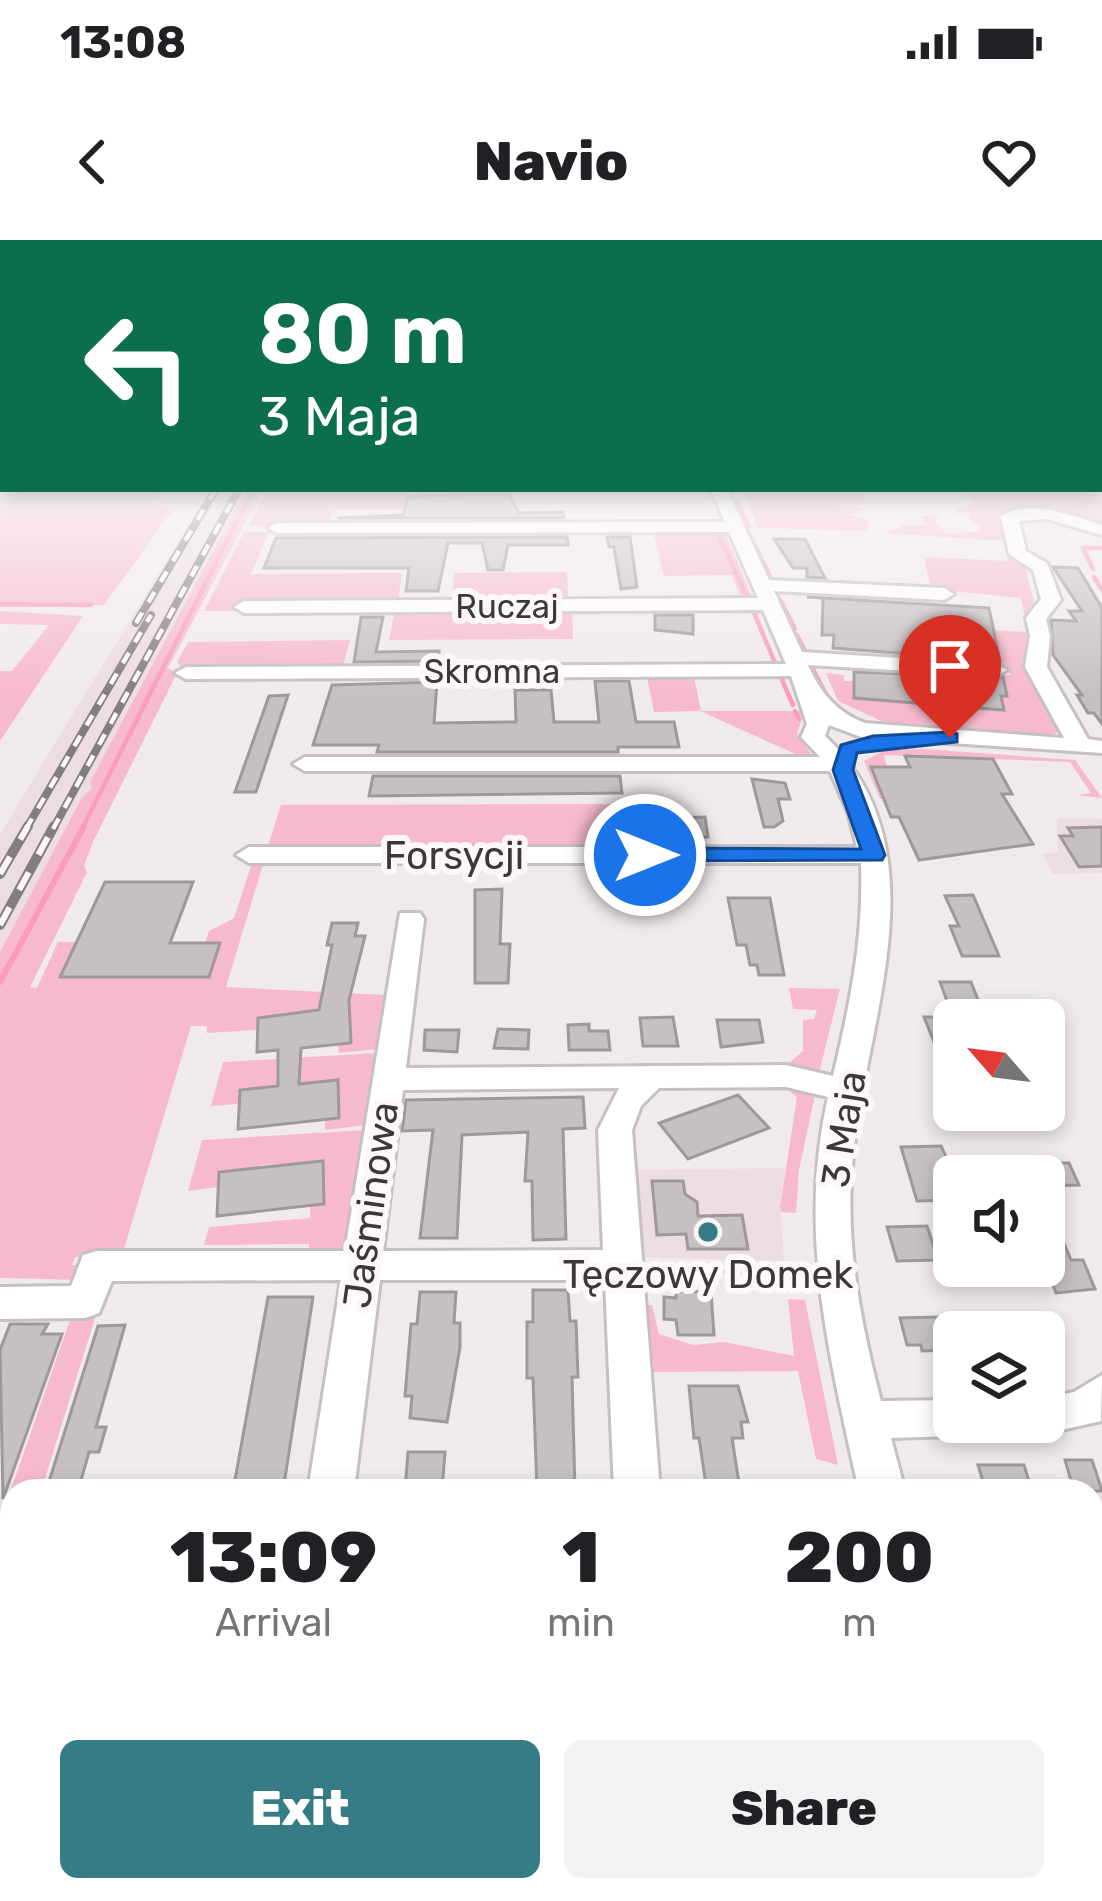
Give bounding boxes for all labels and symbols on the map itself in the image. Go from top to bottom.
street label: Ruczaj [455,587,559,626]
pin [899,615,1001,738]
street label: Skromna [424,652,560,691]
position arrow [582,792,708,918]
street label: Forsycji [384,833,524,879]
north arrow [933,999,1065,1131]
street label: 3 Maja [812,1068,876,1191]
street label: Jaśminowa [334,1099,408,1311]
marker: Tęczowy Domek [695,1219,721,1245]
place label: Tęczowy Domek [563,1252,853,1298]

